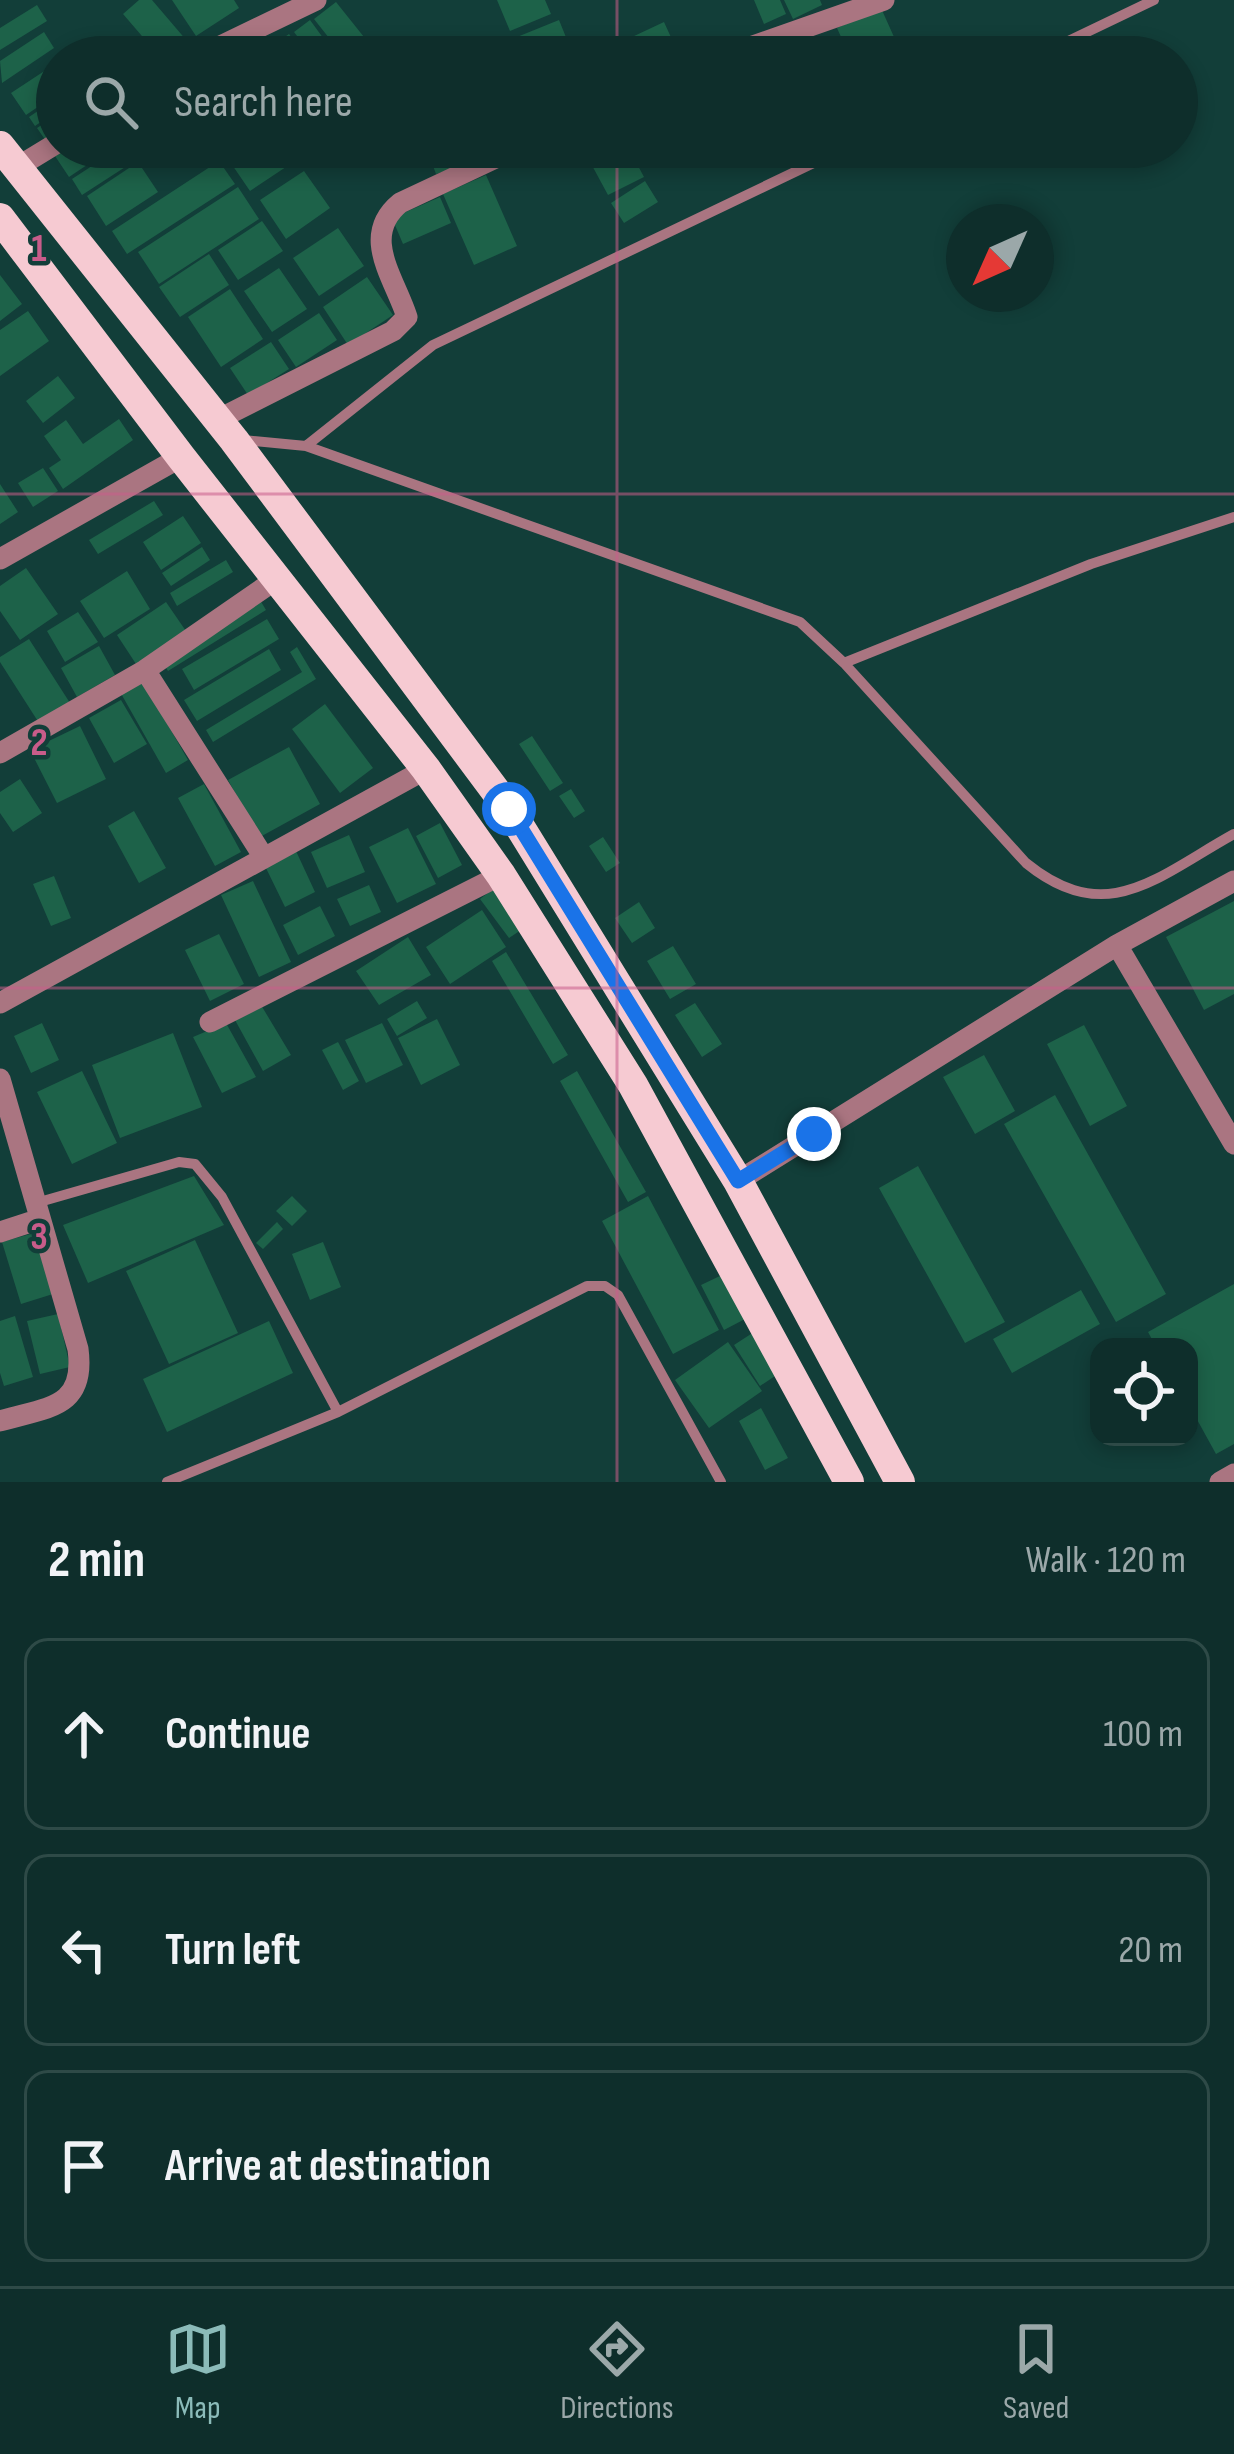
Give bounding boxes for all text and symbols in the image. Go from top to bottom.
search box [36,36,1198,168]
icon: search [78,69,144,135]
text: Search here [174,75,353,130]
north arrow [946,204,1054,312]
text: 1 [31,226,47,273]
text: 2 [30,720,48,767]
route start [482,782,536,836]
route end [787,1107,841,1161]
text: 3 [30,1214,48,1261]
map controls [1090,1338,1198,1446]
button: locate [1090,1338,1198,1446]
text: 2 min [48,1530,145,1591]
text: Walk · 120 m [1026,1537,1186,1584]
icon: ahead [51,1701,117,1767]
text: Continue [165,1707,311,1762]
text: 100 m [1103,1711,1183,1758]
icon: left [51,1917,117,1983]
text: Turn left [165,1923,300,1978]
text: 20 m [1118,1927,1183,1974]
icon: arrive [51,2133,117,2199]
text: Arrive at destination [165,2139,491,2194]
tab: Map [165,2316,231,2428]
tab: Directions [560,2316,674,2428]
tab: Saved [1003,2316,1069,2428]

